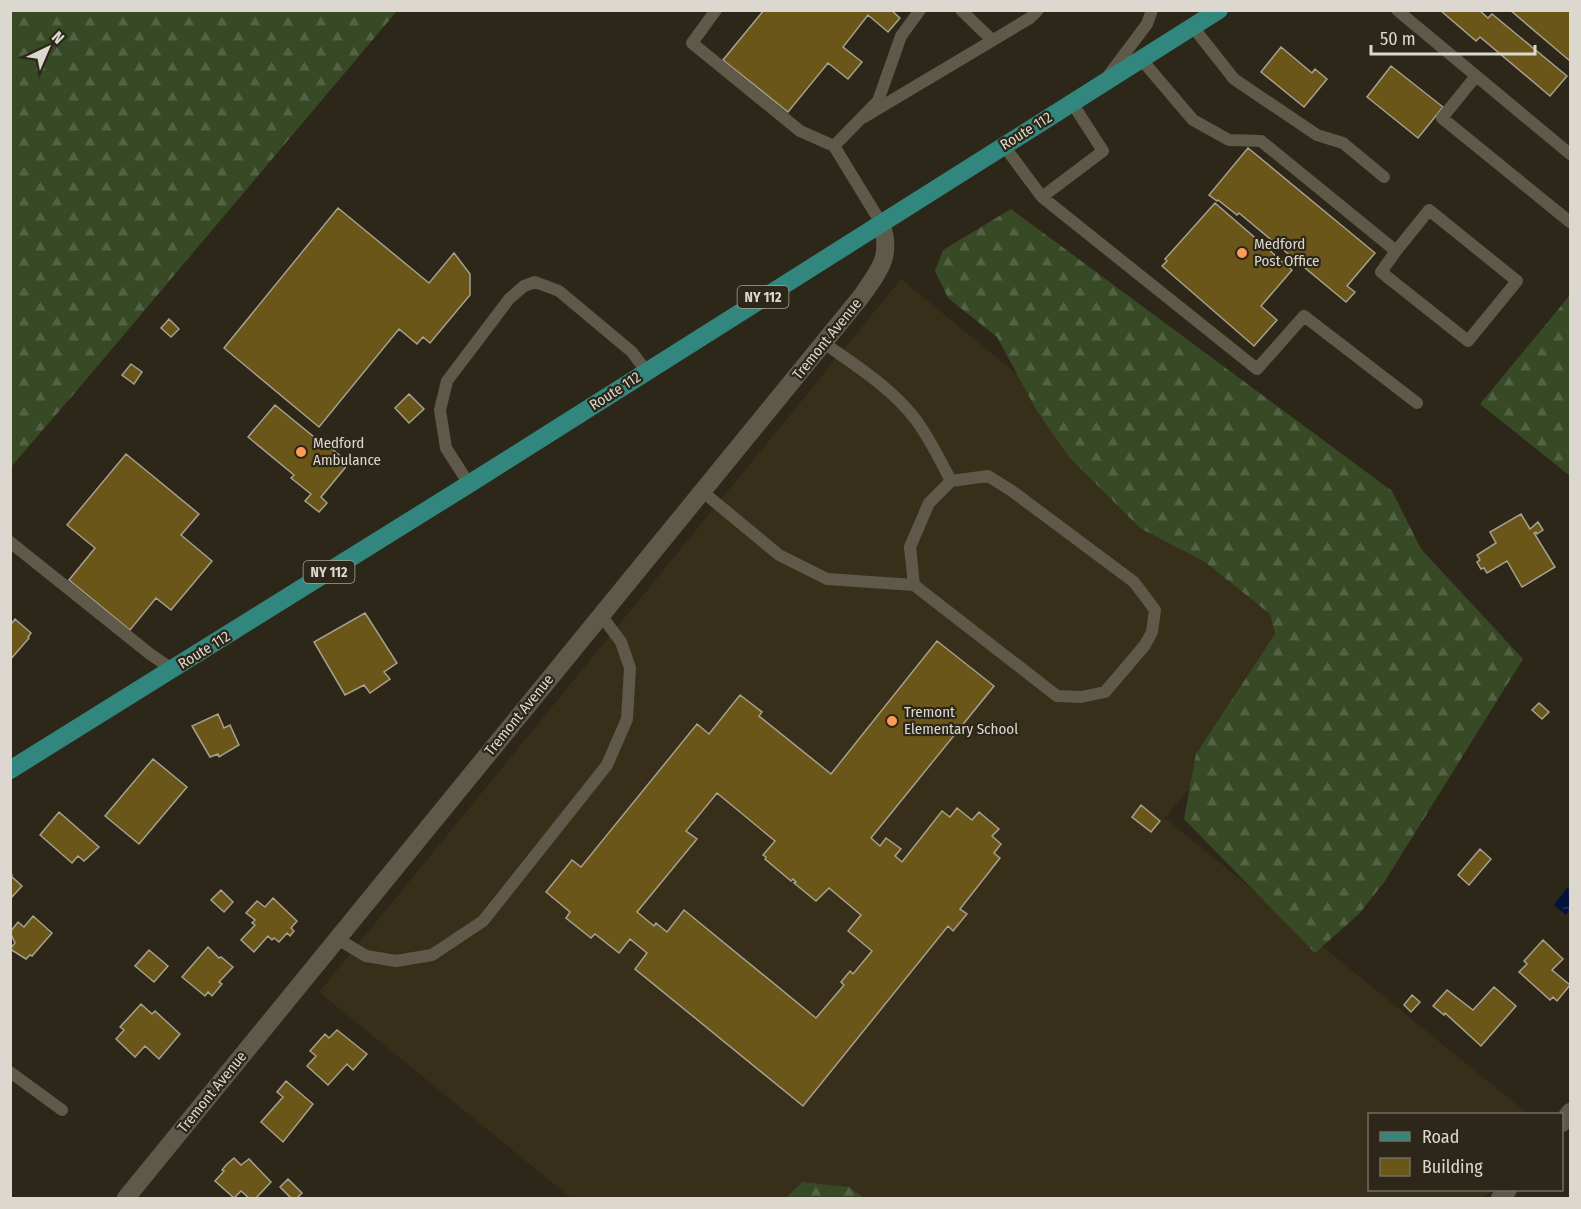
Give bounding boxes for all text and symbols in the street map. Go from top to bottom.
north arrow [18,18,78,78]
scale bar [1371,18,1534,56]
text: N [48,27,68,48]
text: 50 m [1380,28,1416,50]
street label: Route 112 [997,108,1055,154]
place label: Medford Post Office [1254,235,1320,270]
marker: Medford Post Office [1235,246,1249,260]
road number: NY 112 [738,286,789,308]
street label: Tremont Avenue [789,295,865,383]
street label: Route 112 [586,368,644,414]
place label: Medford Ambulance [313,434,381,469]
marker: Medford Ambulance [294,445,308,459]
road number: NY 112 [304,561,354,583]
street label: Route 112 [175,627,233,673]
street label: Tremont Avenue [481,671,557,759]
place label: Tremont Elementary School [904,703,1018,738]
marker: Tremont Elementary School [885,714,899,728]
street label: Tremont Avenue [174,1048,250,1136]
legend [1368,1113,1563,1191]
text: Road [1422,1126,1459,1148]
text: Building [1422,1156,1483,1178]

